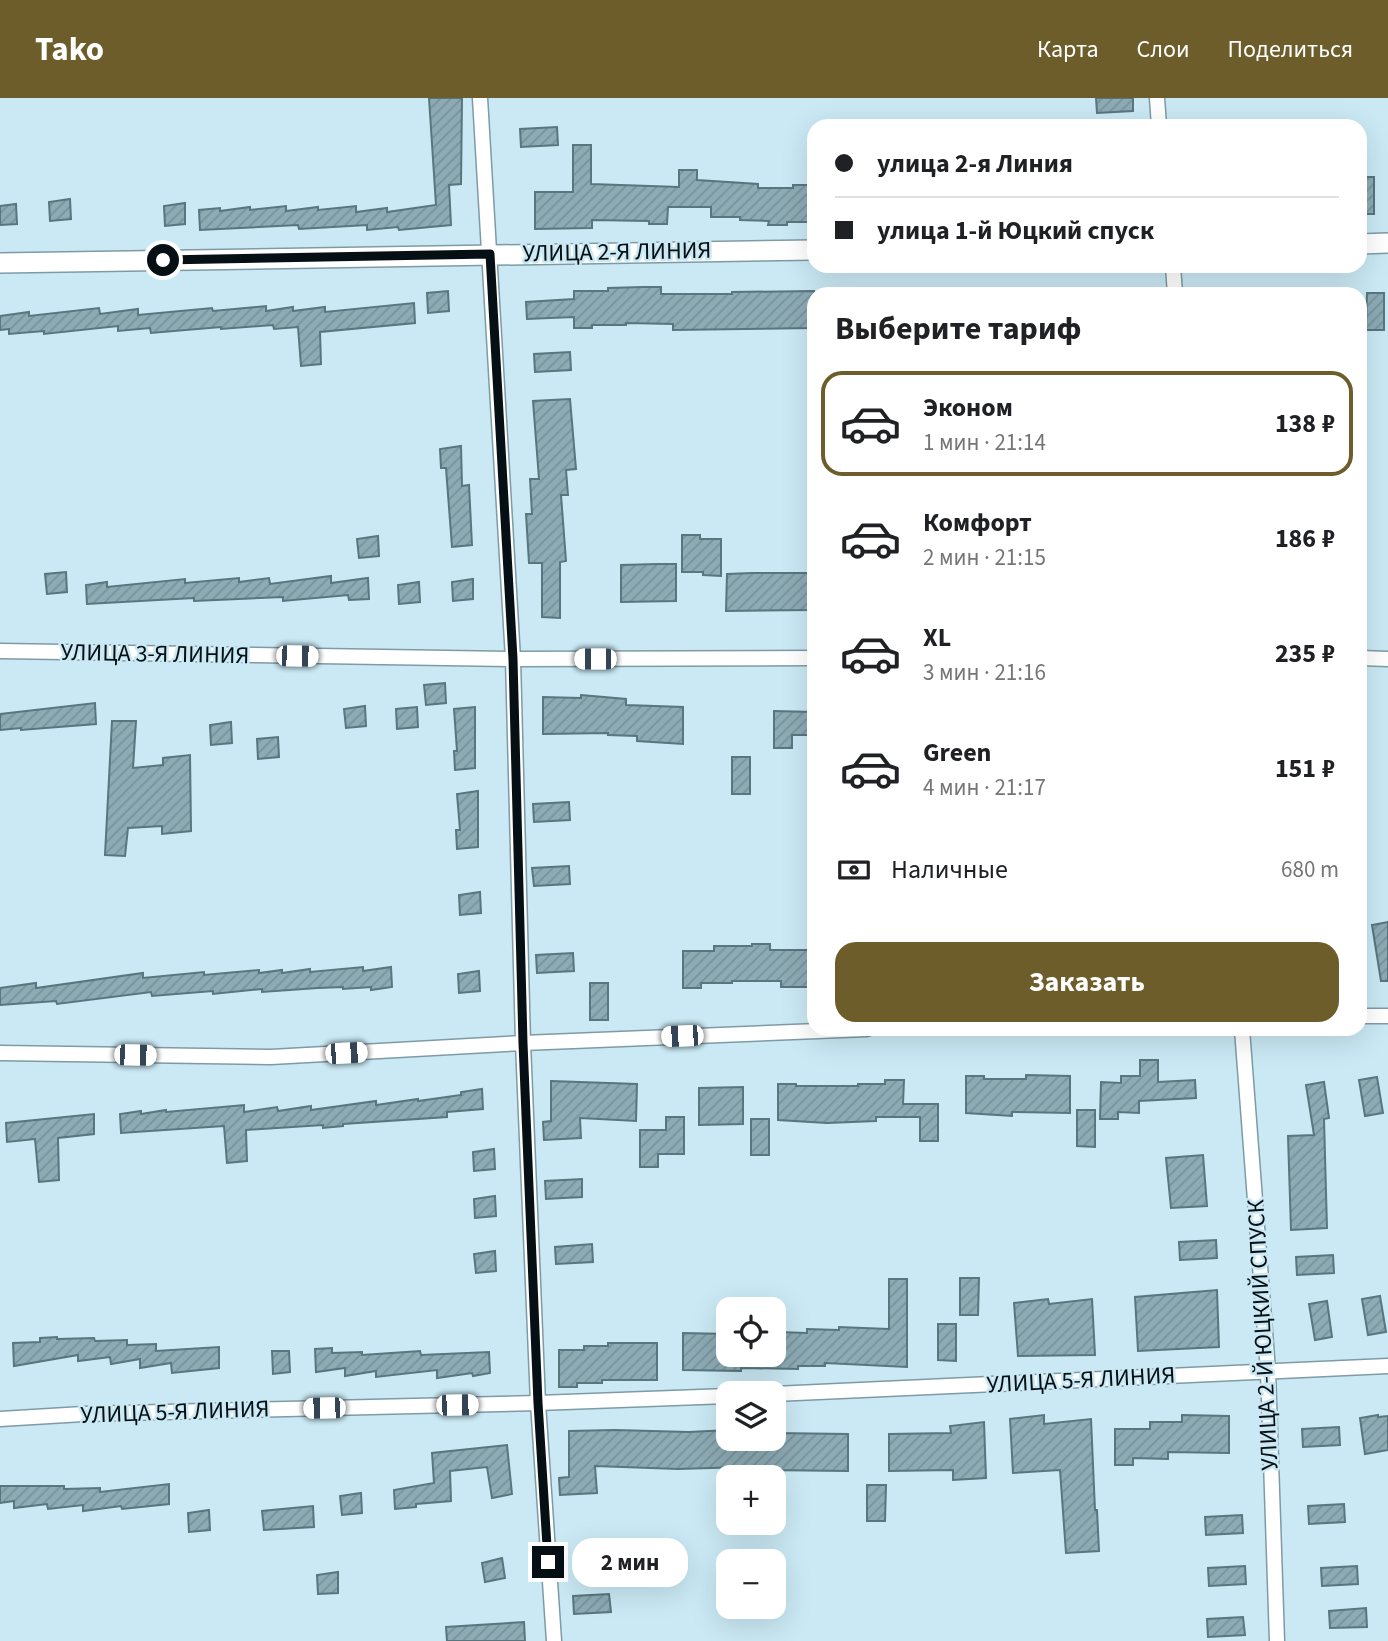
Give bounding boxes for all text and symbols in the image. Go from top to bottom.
text: Tako [35,26,104,73]
text: Карта [1037,32,1099,67]
text: Слои [1137,32,1190,67]
text: Поделиться [1228,32,1353,67]
text: улица 2-я Линия [877,145,1073,182]
text: улица 1-й Юцкий спуск [877,212,1154,249]
street label: УЛИЦА 2-Я ЛИНИЯ [522,233,712,271]
route start [147,244,179,276]
text: Выберите тариф [835,306,1082,352]
text: Эконом [923,389,1013,426]
icon: car [839,392,902,455]
text: 138 ₽ [1275,405,1335,442]
text: 1 мин · 21:14 [923,426,1046,459]
text: Комфорт [923,504,1032,541]
icon: car [839,507,902,570]
text: 186 ₽ [1275,520,1335,557]
text: 2 мин · 21:15 [923,541,1046,574]
text: XL [923,619,951,656]
icon: car [839,622,902,685]
street label: УЛИЦА 3-Я ЛИНИЯ [60,635,250,673]
text: 235 ₽ [1275,635,1335,672]
car [276,645,319,667]
car [575,649,617,670]
text: 3 мин · 21:16 [923,656,1046,689]
text: Green [923,734,991,771]
icon: car [839,737,902,800]
text: 151 ₽ [1275,750,1335,787]
text: 4 мин · 21:17 [923,771,1046,804]
icon: cash [835,851,873,889]
text: Наличные [891,851,1008,888]
text: 680 m [1281,853,1339,886]
button: Заказать [835,942,1339,1022]
car [661,1025,704,1047]
car [325,1041,368,1065]
car [114,1044,157,1066]
street label: УЛИЦА 2-Й ЮЦКИЙ СПУСК [1238,1199,1288,1471]
map controls [716,1297,786,1619]
button: locate [716,1297,786,1367]
street label: УЛИЦА 5-Я ЛИНИЯ [986,1358,1176,1402]
button: layers [716,1381,786,1451]
street label: УЛИЦА 5-Я ЛИНИЯ [80,1391,270,1433]
car [436,1394,479,1416]
car [303,1397,346,1419]
button: + [716,1465,786,1535]
callout: 2 мин [572,1538,688,1586]
route end [532,1546,564,1578]
text: 2 мин [601,1546,659,1579]
button: − [716,1549,786,1619]

